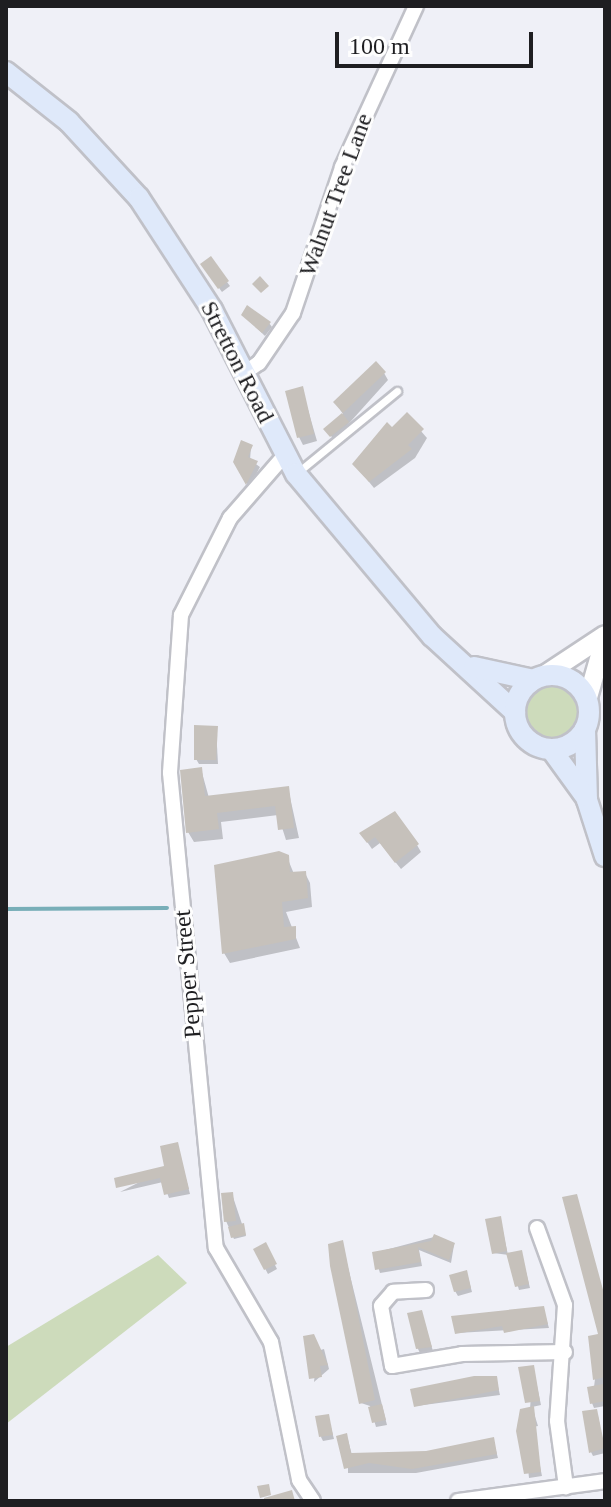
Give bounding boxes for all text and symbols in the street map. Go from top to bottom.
scale bar [339,16,537,66]
text: 100 m [349,33,410,59]
street label: Walnut Tree Lane [293,109,379,281]
street label: Stretton Road [194,296,280,428]
street label: Pepper Street [168,909,208,1039]

